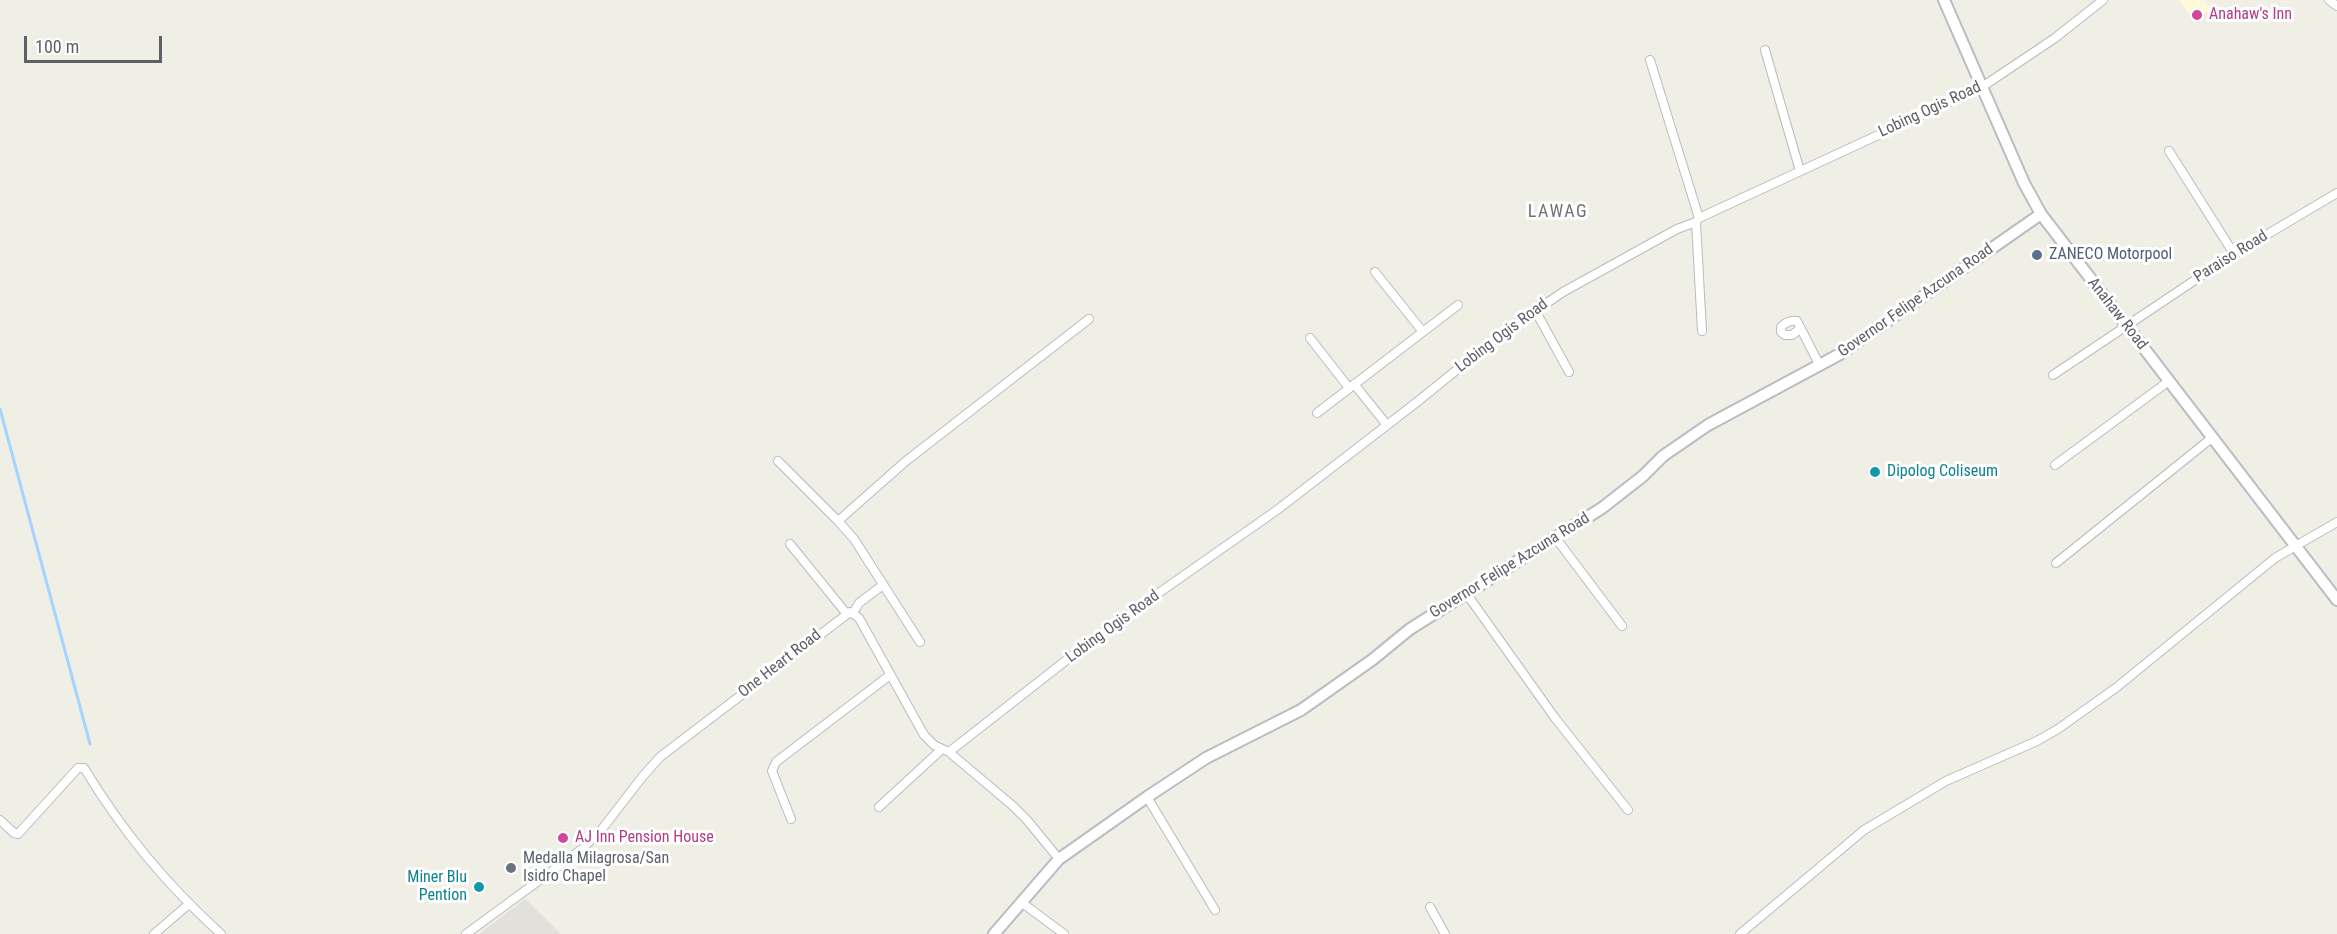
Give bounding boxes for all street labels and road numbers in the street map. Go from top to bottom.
street label: Lobing Ogis Road [1876,78,1984,142]
street label: Paraiso Road [2191,227,2271,287]
street label: Governor Felipe Azcuna Road [1835,240,1997,362]
street label: Anahaw Road [2083,274,2151,354]
street label: Lobing Ogis Road [1452,295,1552,377]
street label: Governor Felipe Azcuna Road [1427,509,1593,623]
street label: Lobing Ogis Road [1063,587,1163,667]
street label: One Heart Road [735,626,825,702]

